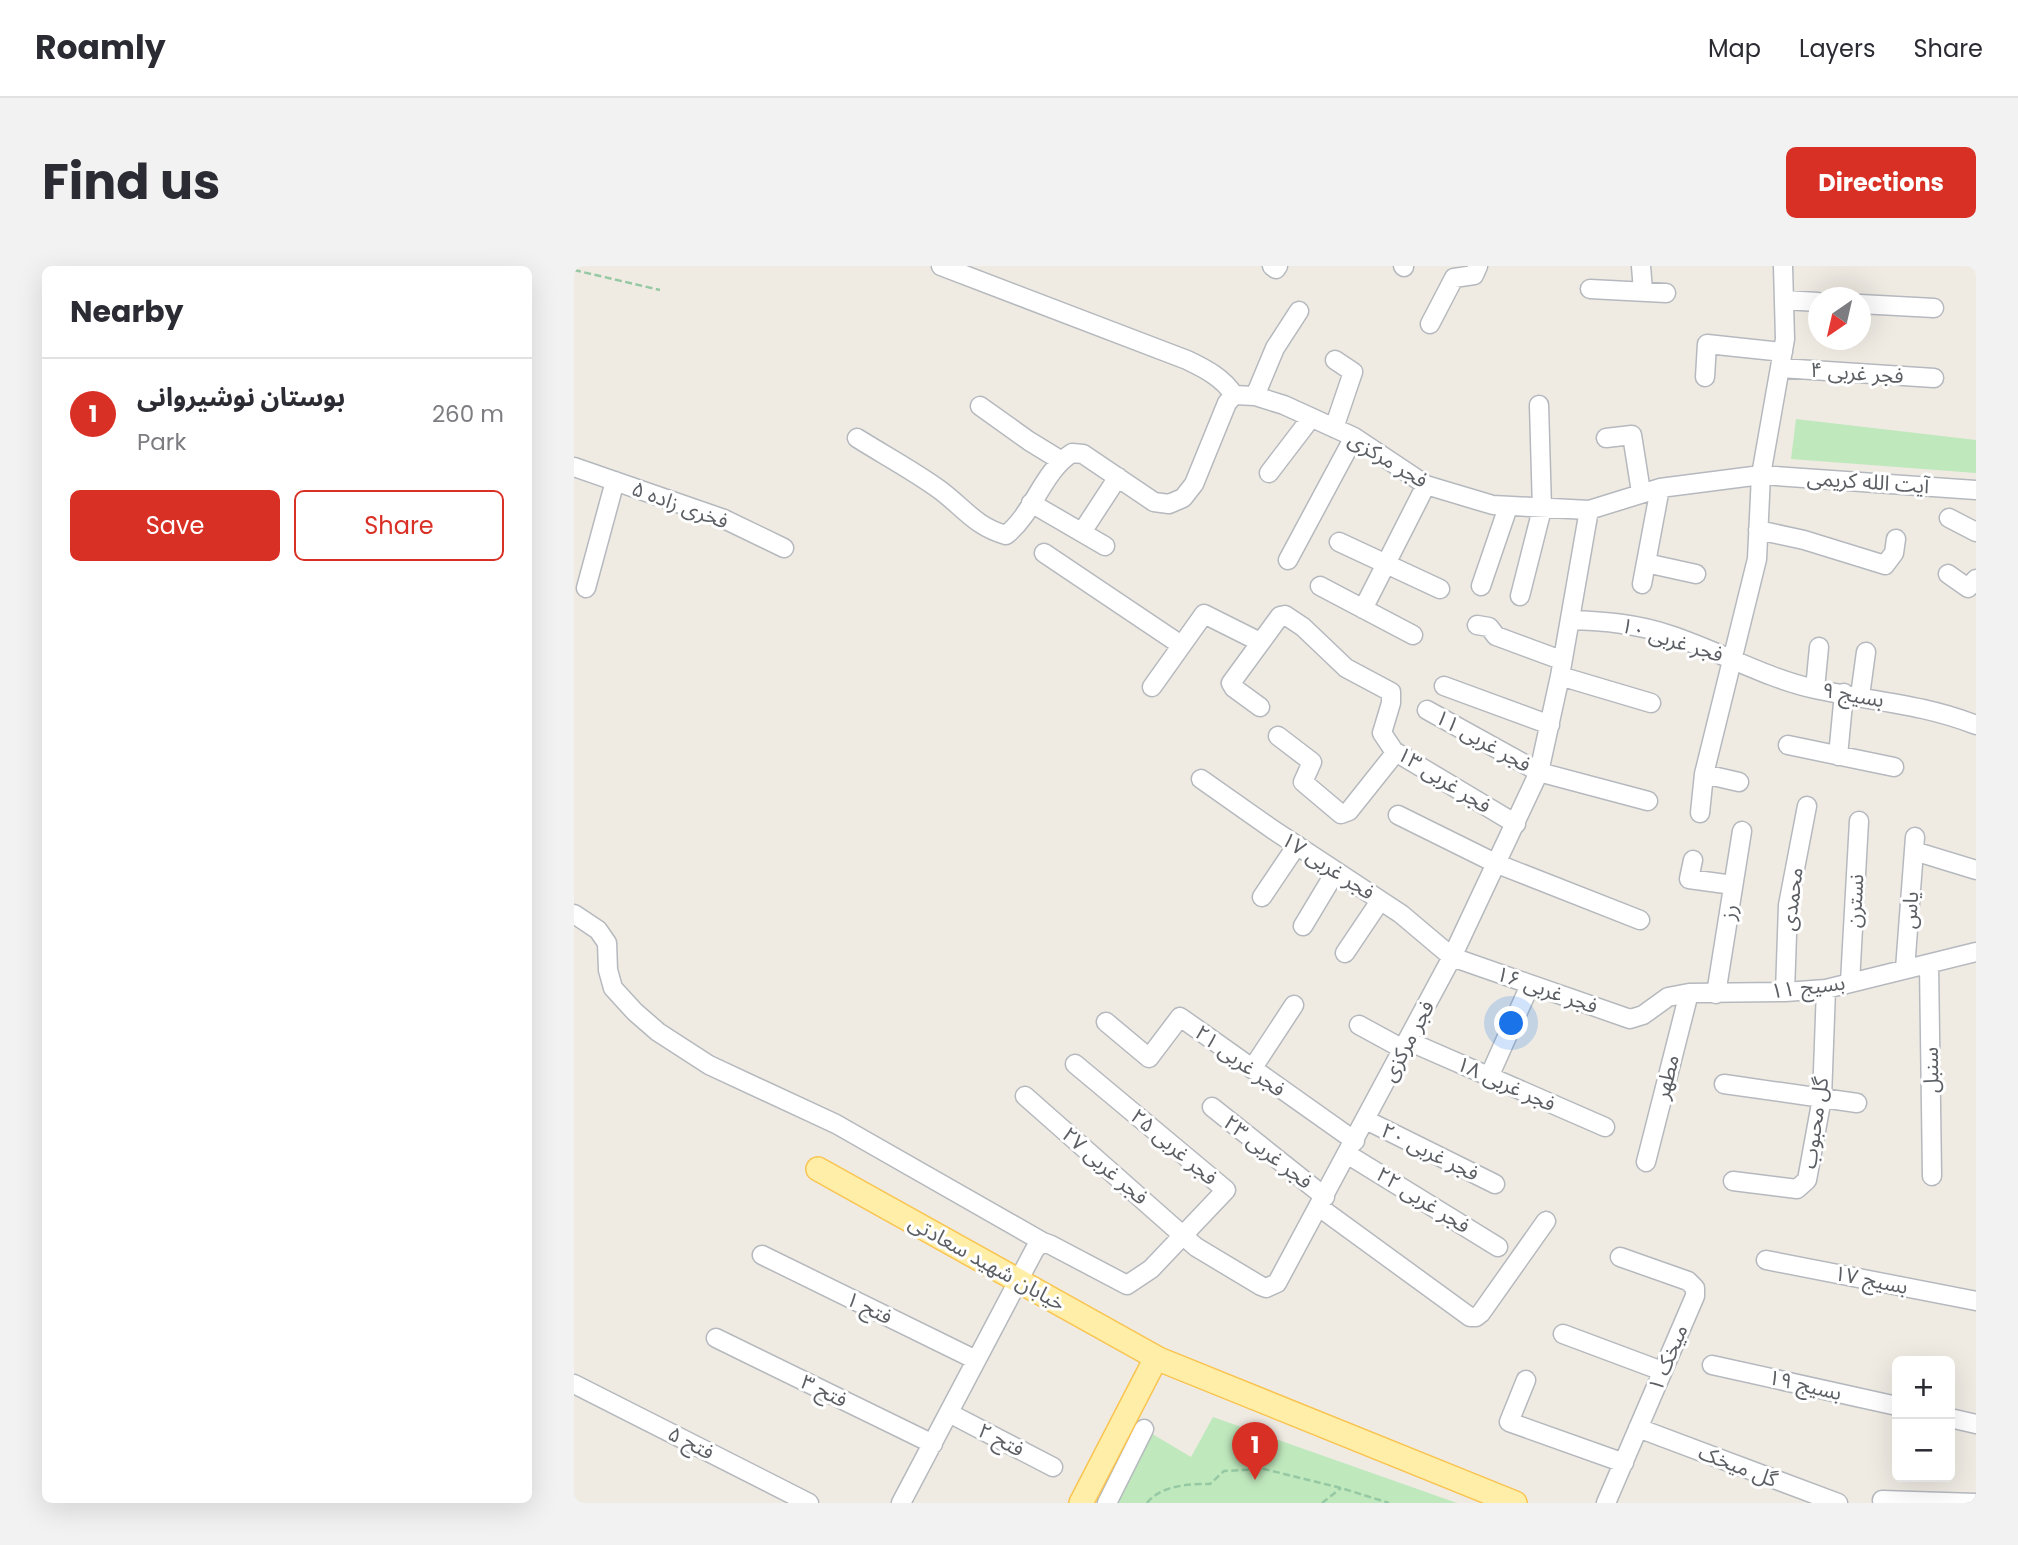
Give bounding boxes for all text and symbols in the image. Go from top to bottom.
text: Roamly [35,24,165,71]
text: Map [1708,32,1761,65]
text: Layers [1799,32,1875,65]
text: Share [1913,32,1983,65]
button: Directions [1786,147,1976,218]
text: Find us [42,148,220,216]
north arrow [1808,287,1871,350]
text: Nearby [70,290,184,333]
street label: فجر غربی ۴ [1809,355,1905,390]
text: بوستان نوشیروانی [137,379,345,415]
text: 1 [89,398,97,430]
text: 260 m [432,398,504,430]
street label: فجر مرکزی [1343,424,1433,495]
text: Park [137,426,186,458]
street label: آیت الله کریمی [1806,463,1931,500]
street label: فخری زاده ۵ [628,474,733,535]
button: Save [70,490,280,561]
button: Share [294,490,504,561]
street label: فجر غربی ۱۰ [1617,610,1727,669]
street label: بسیج ۹ [1820,675,1886,715]
street label: فجر غربی ۱۱ [1430,702,1536,779]
street label: فجر غربی ۱۳ [1392,739,1497,820]
street label: فجر غربی ۱۷ [1276,825,1380,907]
street label: محمدی [1773,866,1810,932]
street label: نسترن [1839,873,1870,929]
street label: یاس [1894,890,1925,930]
street label: رز [1713,902,1744,923]
street label: فجر غربی ۱۶ [1492,959,1602,1020]
street label: بسیج ۱۱ [1769,968,1847,1006]
street label: فجر مرکزی [1374,995,1441,1086]
your location [1494,1006,1528,1040]
street label: فجر غربی ۲۱ [1189,1018,1292,1103]
street label: سنبل [1916,1047,1945,1093]
street label: فجر غربی ۱۸ [1452,1049,1560,1118]
street label: مطهر [1647,1052,1686,1103]
street label: گل محبوب [1794,1075,1835,1170]
street label: فجر غربی ۲۵ [1125,1102,1224,1192]
street label: فجر غربی ۲۳ [1218,1108,1319,1196]
street label: فجر غربی ۲۰ [1376,1115,1484,1188]
street label: فجر غربی ۲۷ [1056,1120,1155,1211]
street label: فجر غربی ۲۲ [1371,1159,1476,1240]
street label: خیابان شهید سعادتی [904,1207,1071,1318]
street label: بسیج ۱۷ [1832,1258,1910,1302]
street label: فتح ۱ [841,1284,897,1332]
street label: میخک ۱ [1640,1320,1695,1396]
map controls [1892,1356,1955,1482]
button: + [1892,1356,1955,1419]
street label: بسیج ۱۹ [1765,1362,1845,1408]
street label: فتح ۳ [796,1367,852,1415]
street label: فتح ۲ [973,1416,1029,1464]
street label: فتح ۵ [663,1419,719,1467]
button: − [1892,1419,1955,1482]
pin: 1 [1232,1422,1278,1480]
street label: گل میخک [1695,1437,1782,1494]

